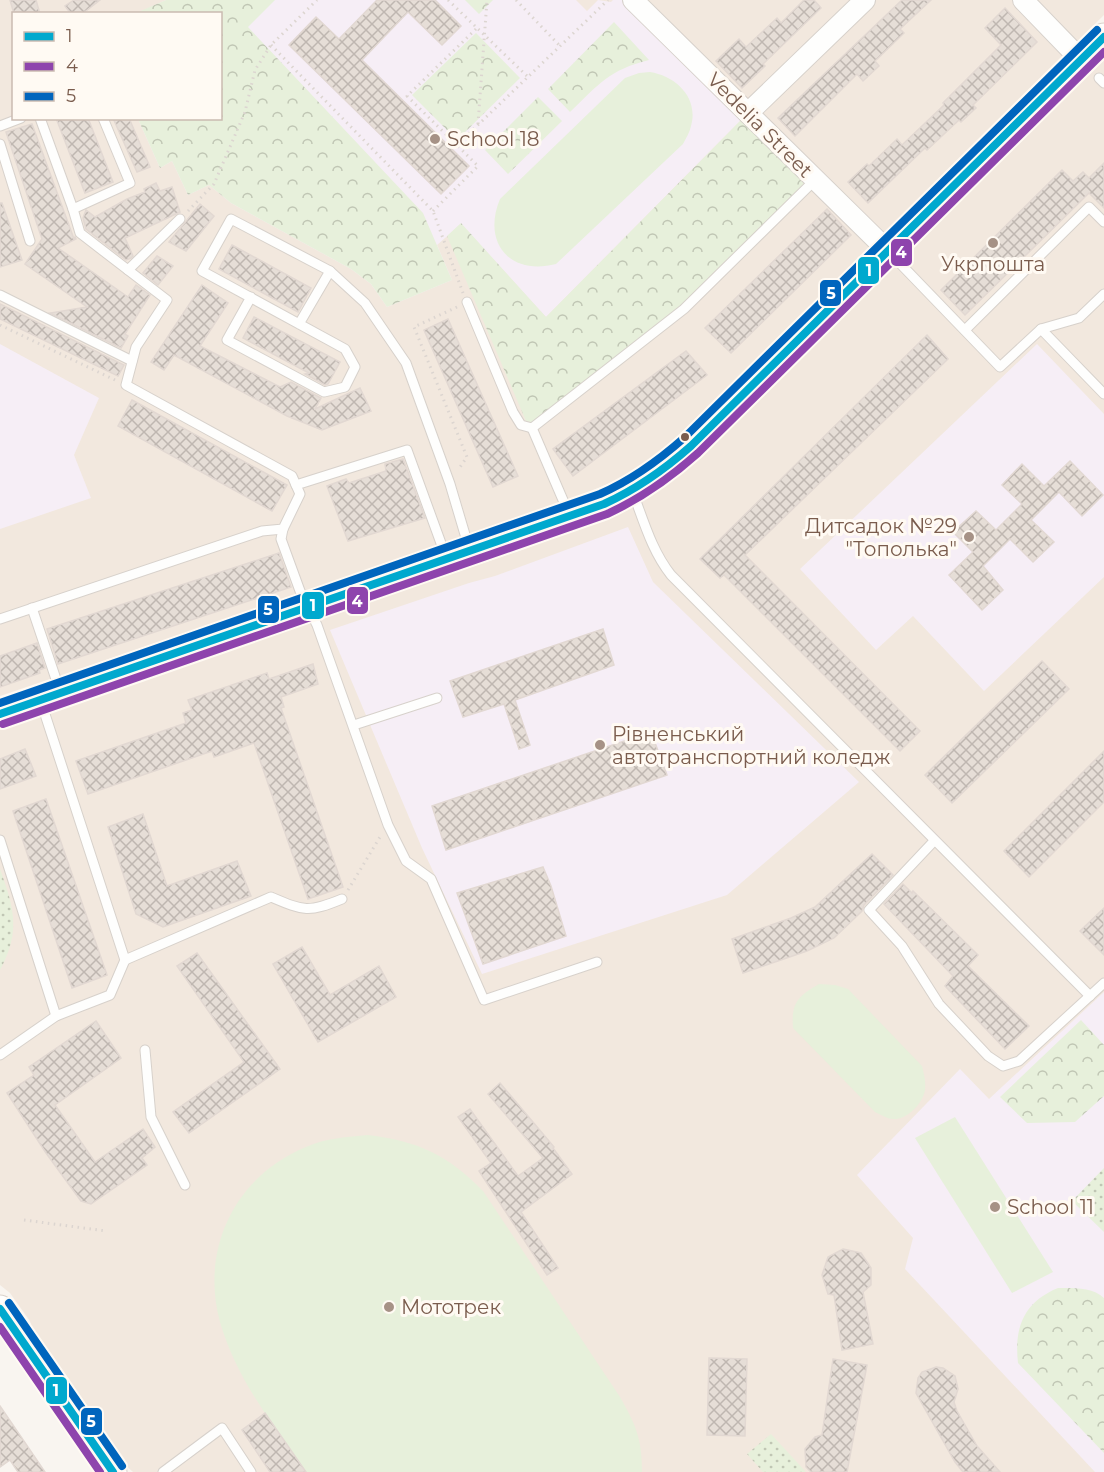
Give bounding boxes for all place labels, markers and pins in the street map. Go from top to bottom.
place label: School 18 [447,127,540,151]
marker: School 18 [428,132,442,146]
marker: Укрпошта [986,236,1000,250]
place label: Укрпошта [941,252,1045,276]
unlabelled marker [679,431,691,443]
place label: Дитсадок №29 "Тополька" [805,514,957,561]
marker: Дитсадок №29 "Тополька" [962,530,976,544]
place label: Рівненський автотранспортний коледж [612,722,891,769]
marker: Рівненський автотранспортний коледж [593,738,607,752]
place label: School 11 [1007,1195,1094,1219]
marker: School 11 [988,1200,1002,1214]
place label: Мототрек [401,1295,501,1319]
marker: Мототрек [382,1300,396,1314]

